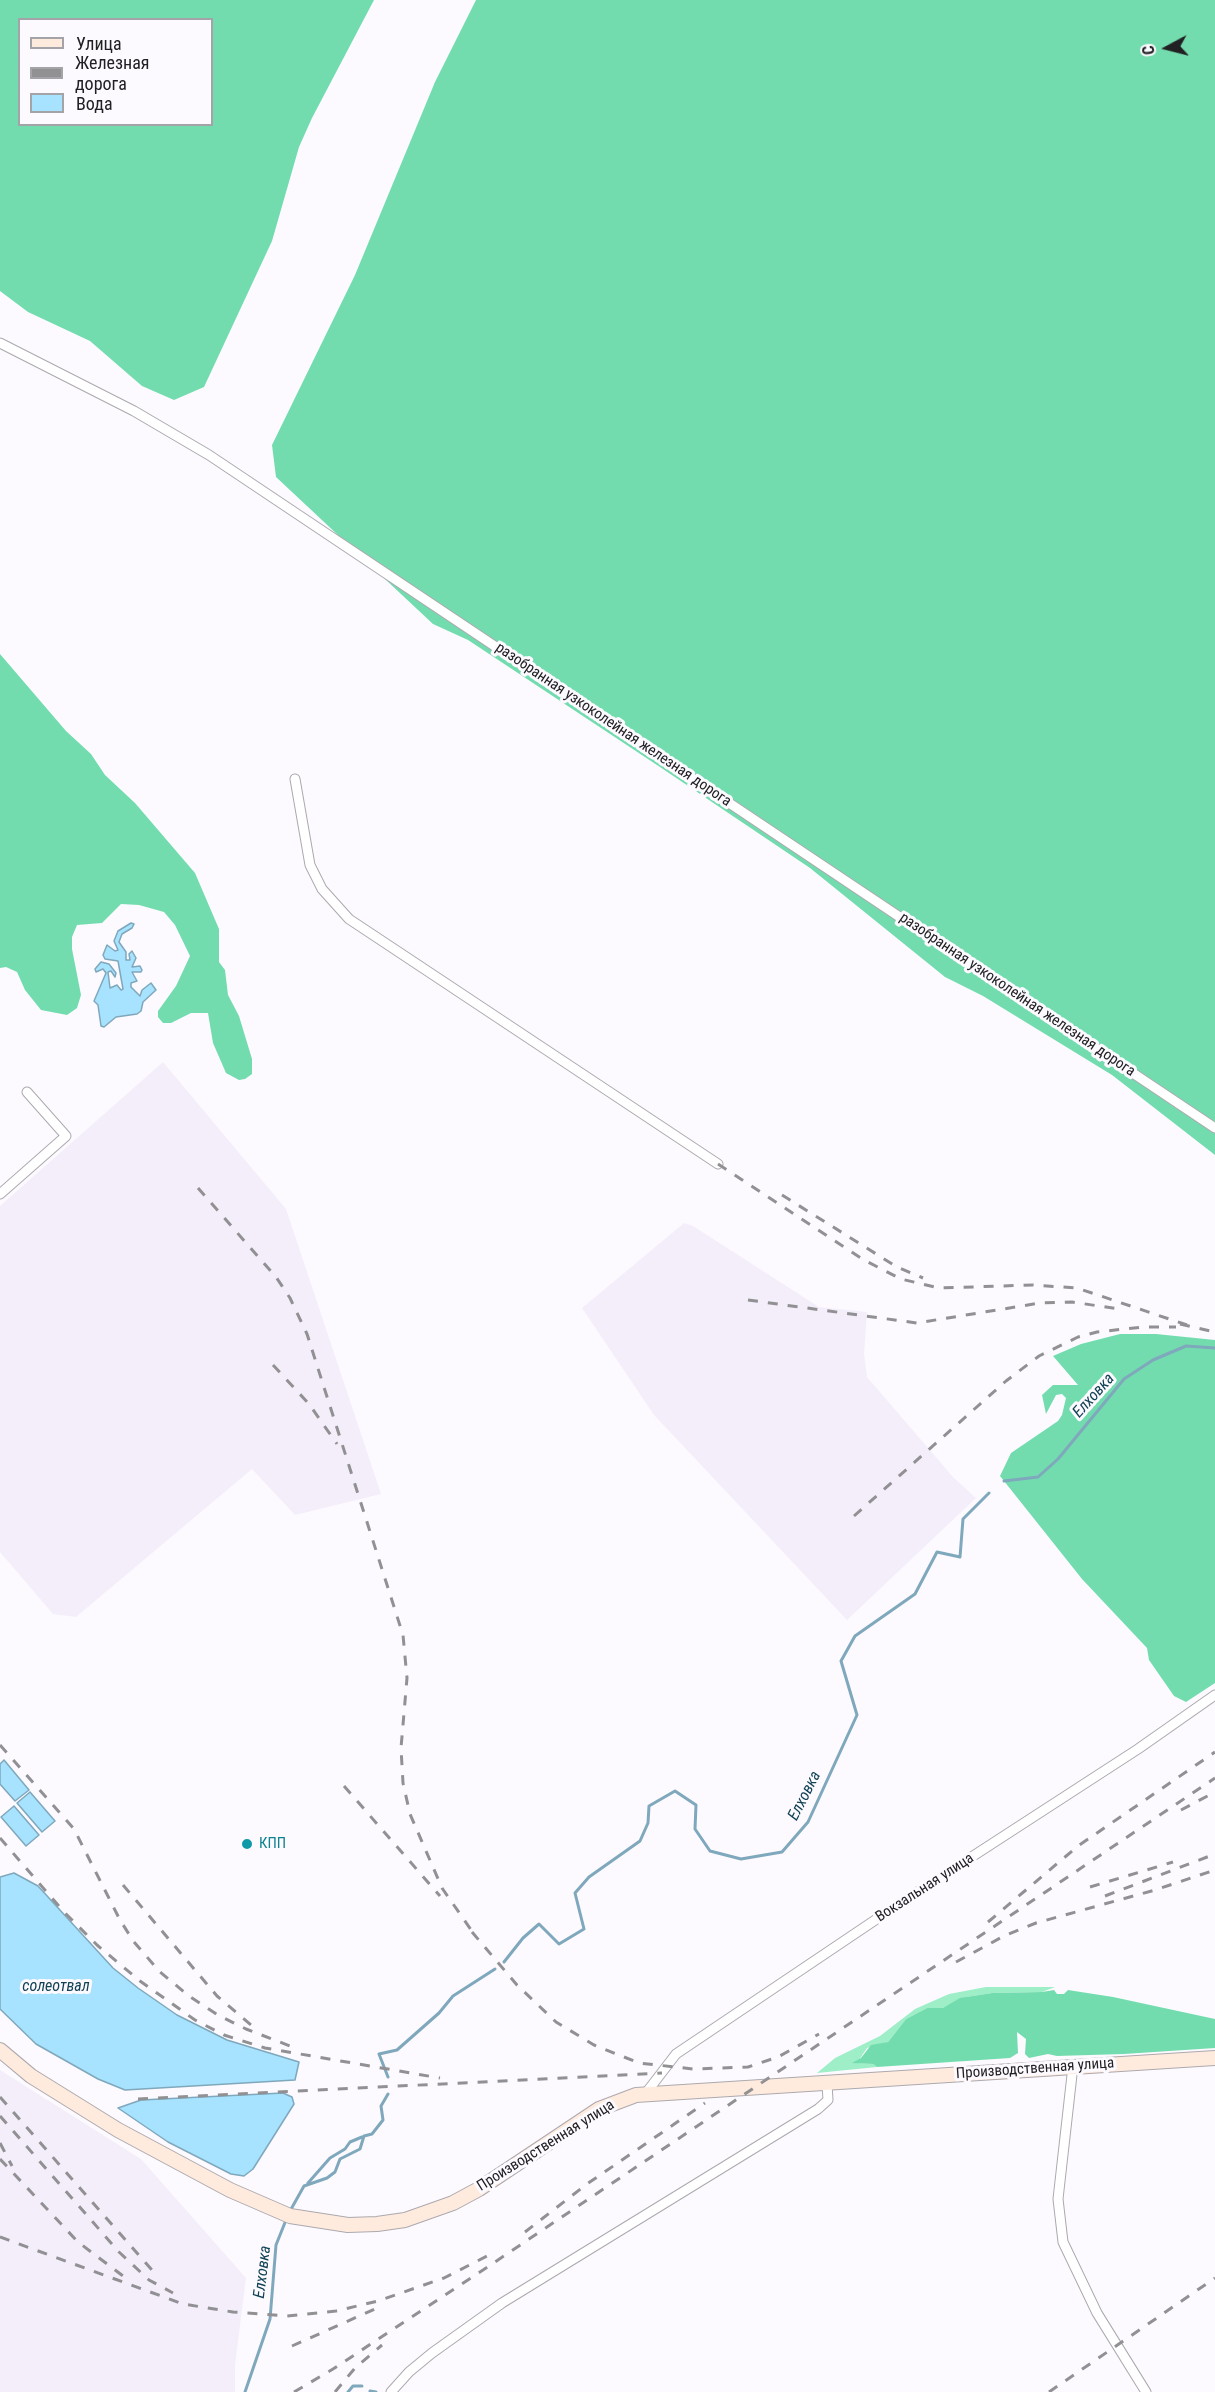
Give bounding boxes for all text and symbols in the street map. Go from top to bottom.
legend [18,18,213,126]
north arrow [1137,18,1197,78]
text: Улица [76,33,122,54]
text: С [1139,45,1159,56]
text: Железная дорога [75,52,150,94]
text: Вода [76,93,113,114]
street label: разобранная узкоколейная железная дорога [492,639,734,811]
street label: разобранная узкоколейная железная дорога [896,909,1138,1081]
water label: Елховка [1069,1370,1119,1422]
water label: Елховка [784,1768,826,1824]
place label: КПП [259,1835,286,1853]
marker: КПП [240,1837,254,1851]
street label: Вокзальная улица [873,1850,977,1926]
water label: солеотвал [22,1977,90,1997]
street label: Производственная улица [955,2054,1115,2084]
street label: Производственная улица [474,2096,618,2196]
water label: Елховка [250,2245,276,2299]

